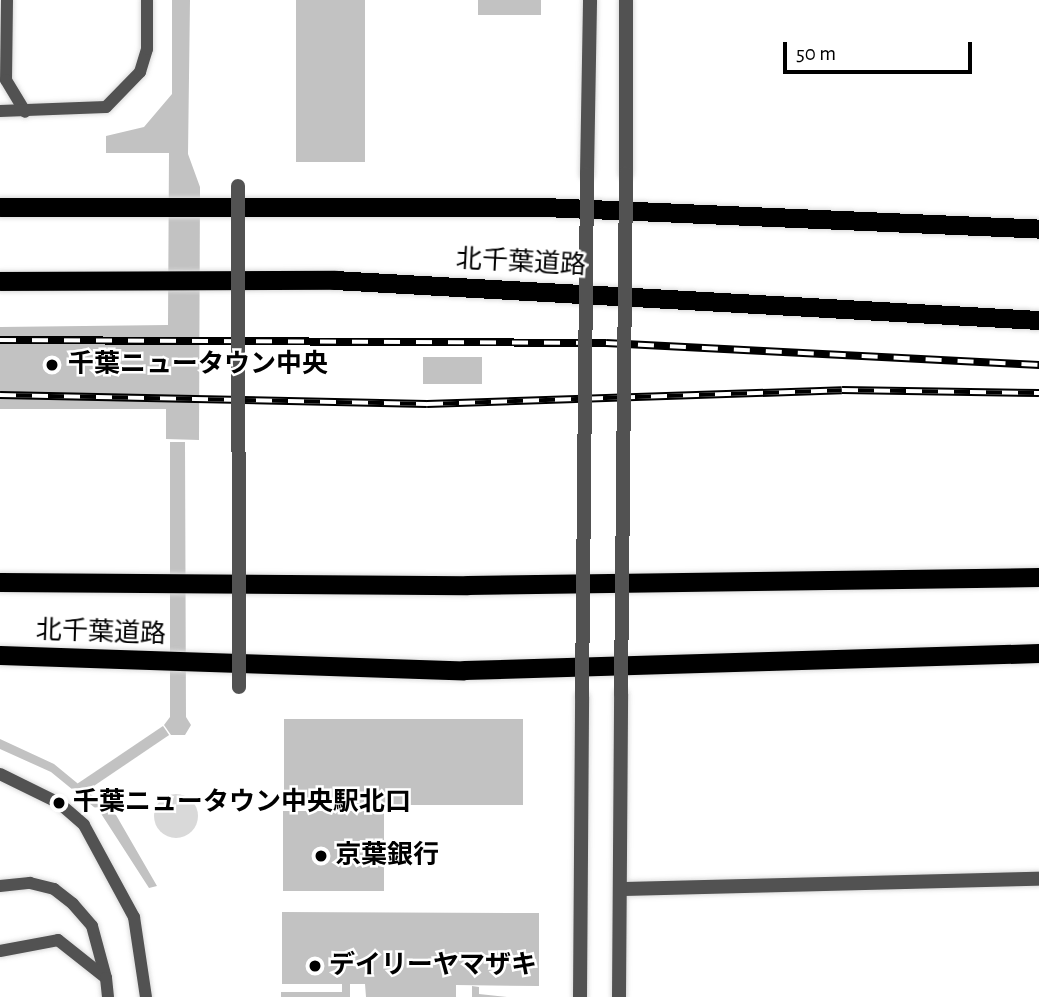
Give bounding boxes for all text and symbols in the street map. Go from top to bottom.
scale bar [787,28,976,72]
text: 50 m [796,43,836,64]
street label: 北千葉道路 [455,244,587,282]
place label: 千葉ニュータウン中央 [68,349,328,381]
marker: 千葉ニュータウン中央 [42,355,62,375]
street label: 北千葉道路 [35,615,167,651]
place label: 千葉ニュータウン中央駅北口 [73,787,411,819]
marker: 千葉ニュータウン中央駅北口 [51,795,67,811]
place label: 京葉銀行 [335,840,439,872]
marker: 京葉銀行 [313,848,329,864]
place label: デイリーヤマザキ [329,950,537,982]
marker: デイリーヤマザキ [307,958,323,974]

